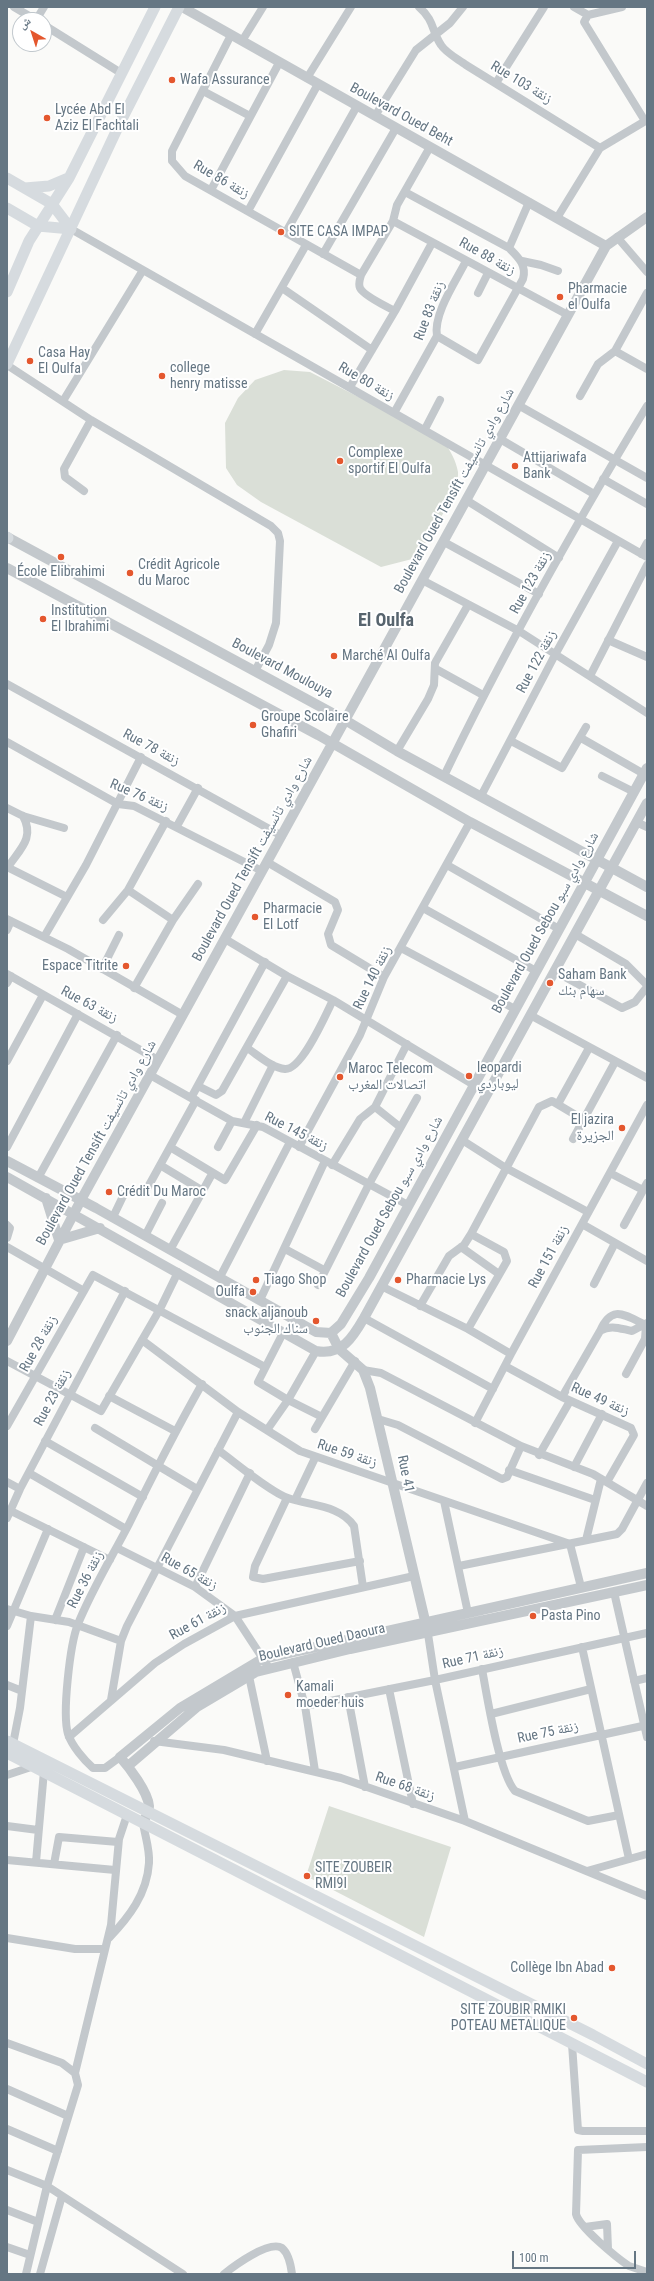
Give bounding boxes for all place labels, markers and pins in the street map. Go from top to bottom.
place label: Wafa Assurance [180,72,270,88]
marker: Wafa Assurance [167,75,177,85]
place label: Lycée Abd El Aziz El Fachtali [55,102,139,134]
marker: Lycée Abd El Aziz El Fachtali [42,113,52,123]
place label: SITE CASA IMPAP [289,224,388,240]
marker: SITE CASA IMPAP [276,227,286,237]
place label: Pharmacie el Oulfa [568,281,627,314]
marker: Pharmacie el Oulfa [555,292,565,302]
place label: Casa Hay El Oulfa [38,345,90,378]
marker: Casa Hay El Oulfa [25,356,35,366]
place label: college henry matisse [170,360,247,392]
marker: college henry matisse [157,371,167,381]
place label: Complexe sportif El Oulfa [348,445,431,478]
place label: Attijariwafa Bank [523,450,587,482]
marker: Complexe sportif El Oulfa [335,456,345,466]
marker: Attijariwafa Bank [510,461,520,471]
marker: École Elibrahimi [56,552,66,562]
place label: Crédit Agricole du Maroc [138,557,220,590]
place label: École Elibrahimi [17,564,105,580]
marker: Crédit Agricole du Maroc [125,568,135,578]
place label: Institution El Ibrahimi [51,603,109,636]
marker: Institution El Ibrahimi [38,614,48,624]
place label: Marché Al Oulfa [342,648,430,664]
marker: Marché Al Oulfa [329,651,339,661]
place label: Groupe Scolaire Ghafiri [261,709,348,742]
marker: Groupe Scolaire Ghafiri [248,720,258,730]
place label: Pharmacie El Lotf [263,901,322,934]
marker: Pharmacie El Lotf [250,912,260,922]
place label: Espace Titrite [42,958,118,974]
marker: Espace Titrite [121,961,131,971]
place label: Saham Bank سهام بنك [558,967,627,1000]
marker: Saham Bank سهام بنك [545,978,555,988]
place label: leopardi ليوباردي [477,1060,522,1092]
place label: Maroc Telecom اتصالات المغرب [348,1061,433,1094]
marker: leopardi ليوباردي [464,1071,474,1081]
marker: Maroc Telecom اتصالات المغرب [335,1072,345,1082]
place label: El jazira الجزيرة [571,1112,614,1144]
marker: El jazira الجزيرة [617,1123,627,1133]
place label: Crédit Du Maroc [117,1184,206,1200]
marker: Crédit Du Maroc [104,1187,114,1197]
place label: Tiago Shop [264,1272,326,1288]
place label: Pharmacie Lys [406,1272,486,1288]
marker: Tiago Shop [251,1275,261,1285]
marker: Pharmacie Lys [393,1275,403,1285]
place label: Oulfa [215,1284,245,1300]
marker: Oulfa [248,1287,258,1297]
place label: snack aljanoub سناك الجنوب [225,1305,308,1338]
marker: snack aljanoub سناك الجنوب [311,1316,321,1326]
place label: Pasta Pino [541,1608,601,1624]
marker: Pasta Pino [528,1611,538,1621]
place label: Kamali moeder huis [296,1679,364,1712]
marker: Kamali moeder huis [283,1690,293,1700]
place label: SITE ZOUBEIR RMI9I [315,1860,392,1892]
marker: SITE ZOUBEIR RMI9I [302,1871,312,1881]
place label: Collège Ibn Abad [510,1960,604,1976]
marker: Collège Ibn Abad [607,1963,617,1973]
place label: SITE ZOUBIR RMIKI POTEAU METALIQUE [451,2002,566,2034]
marker: SITE ZOUBIR RMIKI POTEAU METALIQUE [569,2013,579,2023]

